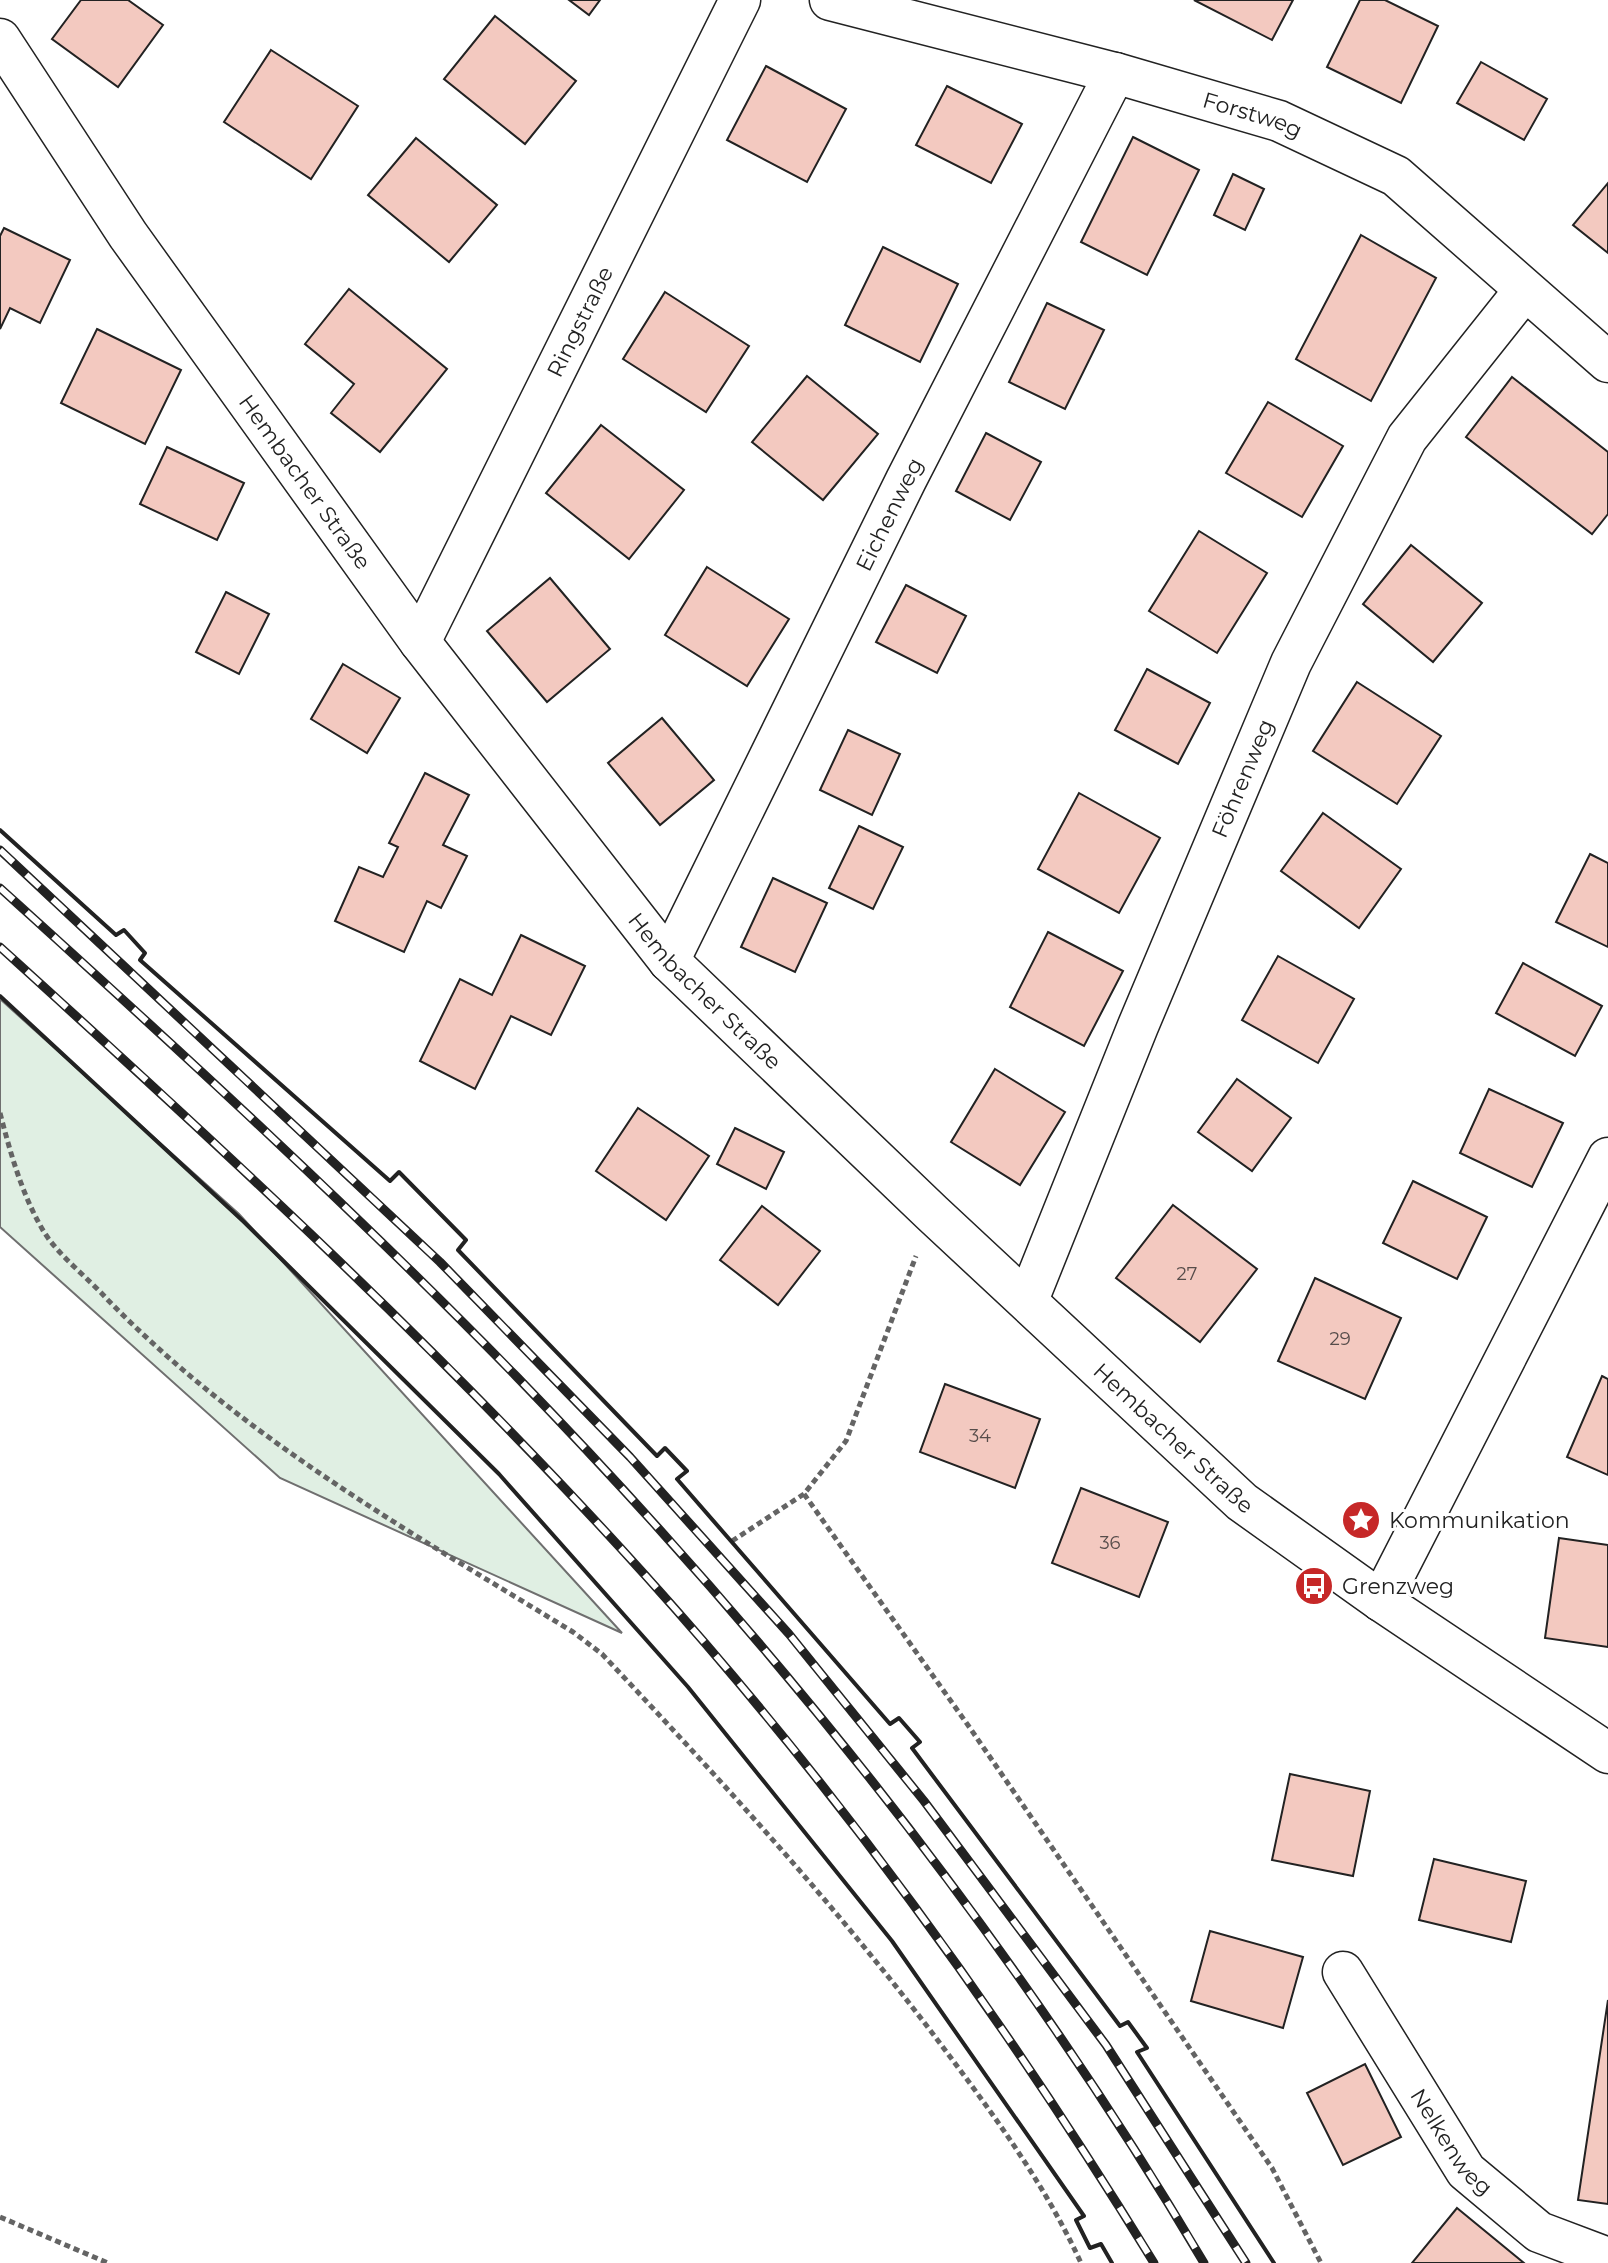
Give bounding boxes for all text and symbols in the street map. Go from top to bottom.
street label: Forstweg [1200,86,1307,144]
street label: Ringstraße [541,262,619,381]
street label: Hembacher Straße [233,389,377,575]
street label: Eichenweg [850,453,929,575]
street label: Föhrenweg [1205,715,1279,842]
street label: Hembacher Straße [623,907,787,1075]
house number: 27 [1177,1263,1197,1285]
house number: 29 [1329,1328,1351,1350]
street label: Hembacher Straße [1088,1357,1258,1519]
house number: 34 [969,1425,991,1447]
place icon: Kommunikation [1340,1499,1382,1541]
place label: Kommunikation [1389,1507,1570,1534]
house number: 36 [1099,1532,1121,1554]
bus stop icon: Grenzweg [1293,1565,1335,1607]
place label: Grenzweg [1342,1573,1454,1600]
street label: Nelkenweg [1405,2083,1498,2201]

